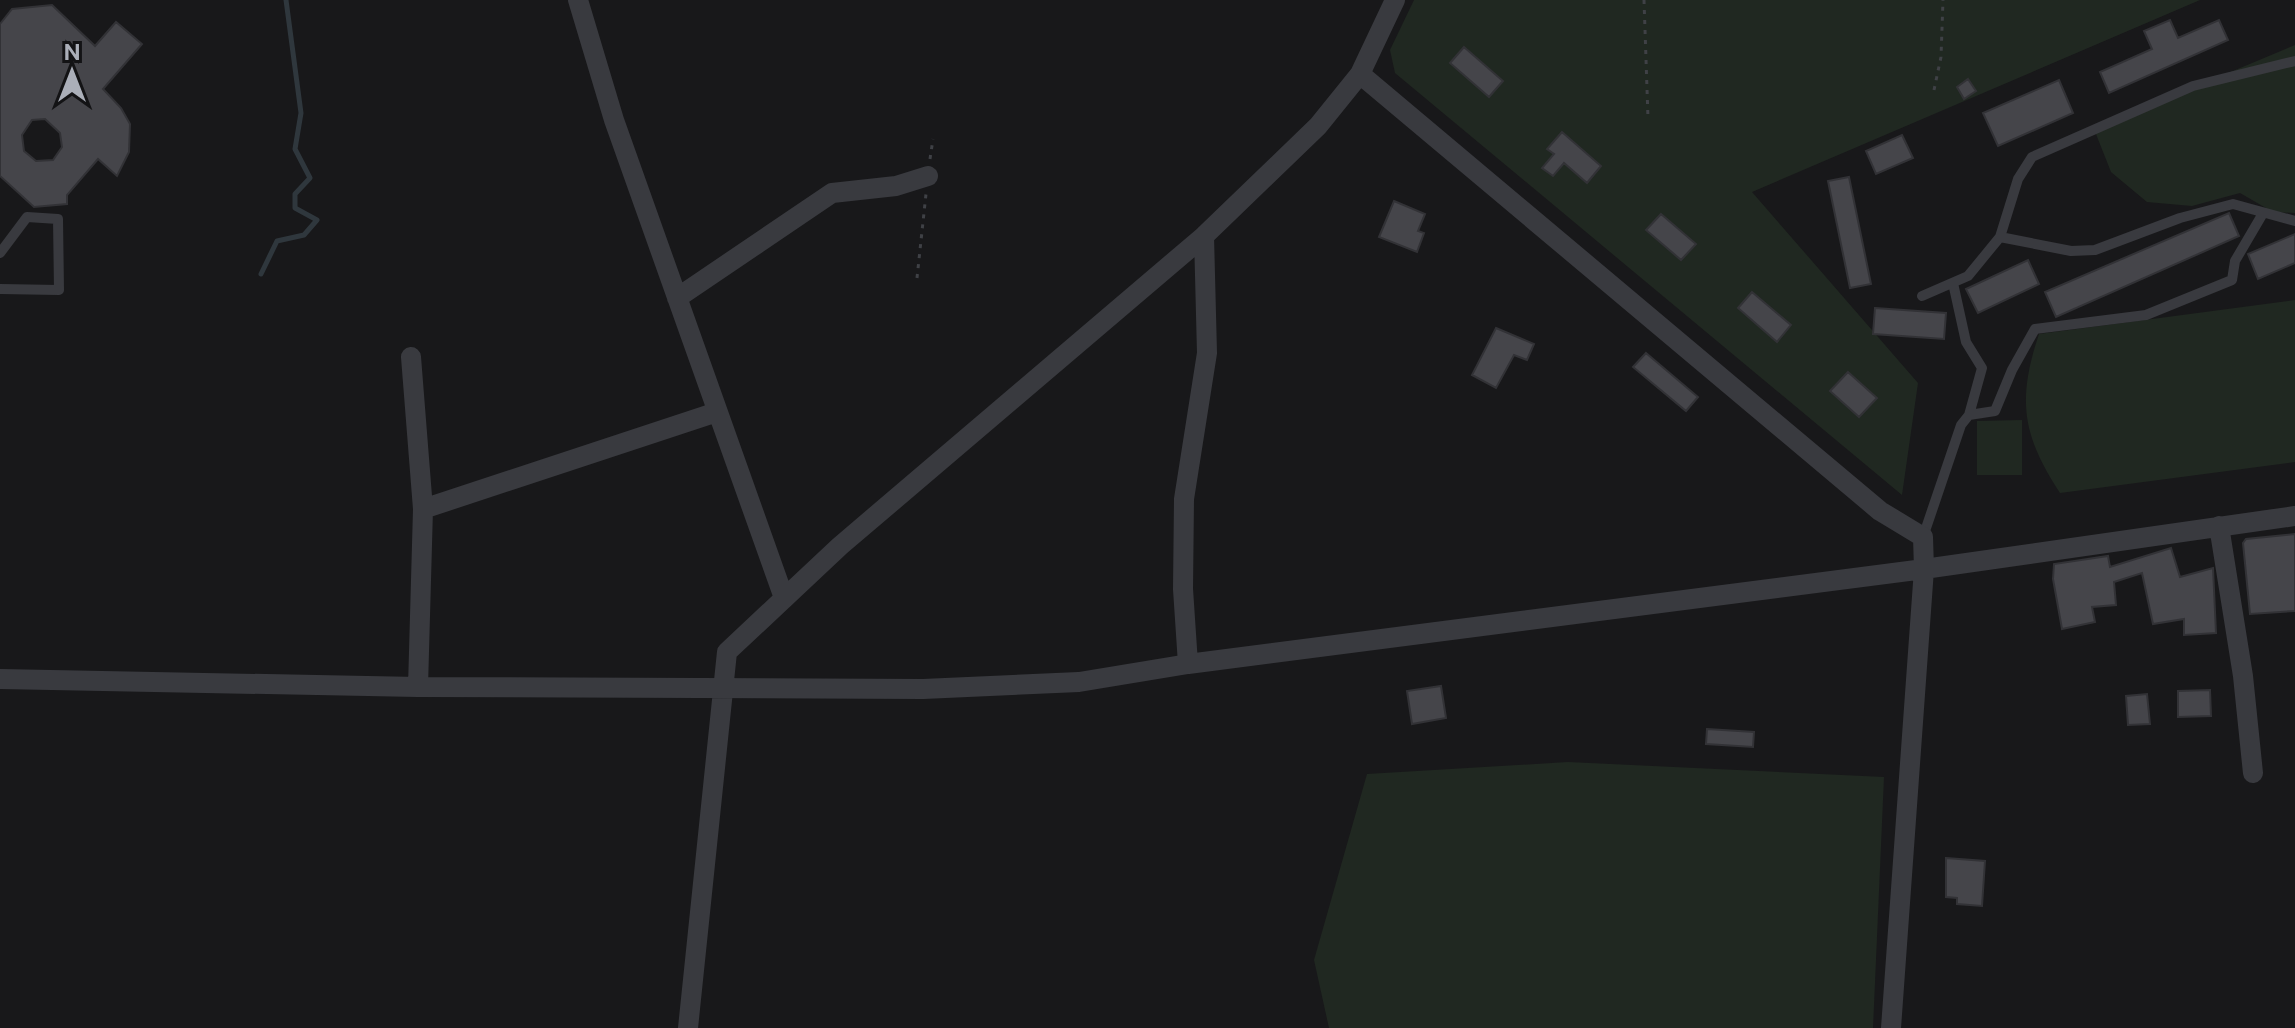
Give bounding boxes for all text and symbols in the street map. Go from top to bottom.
north arrow [32,32,112,112]
text: N [63,39,81,65]

